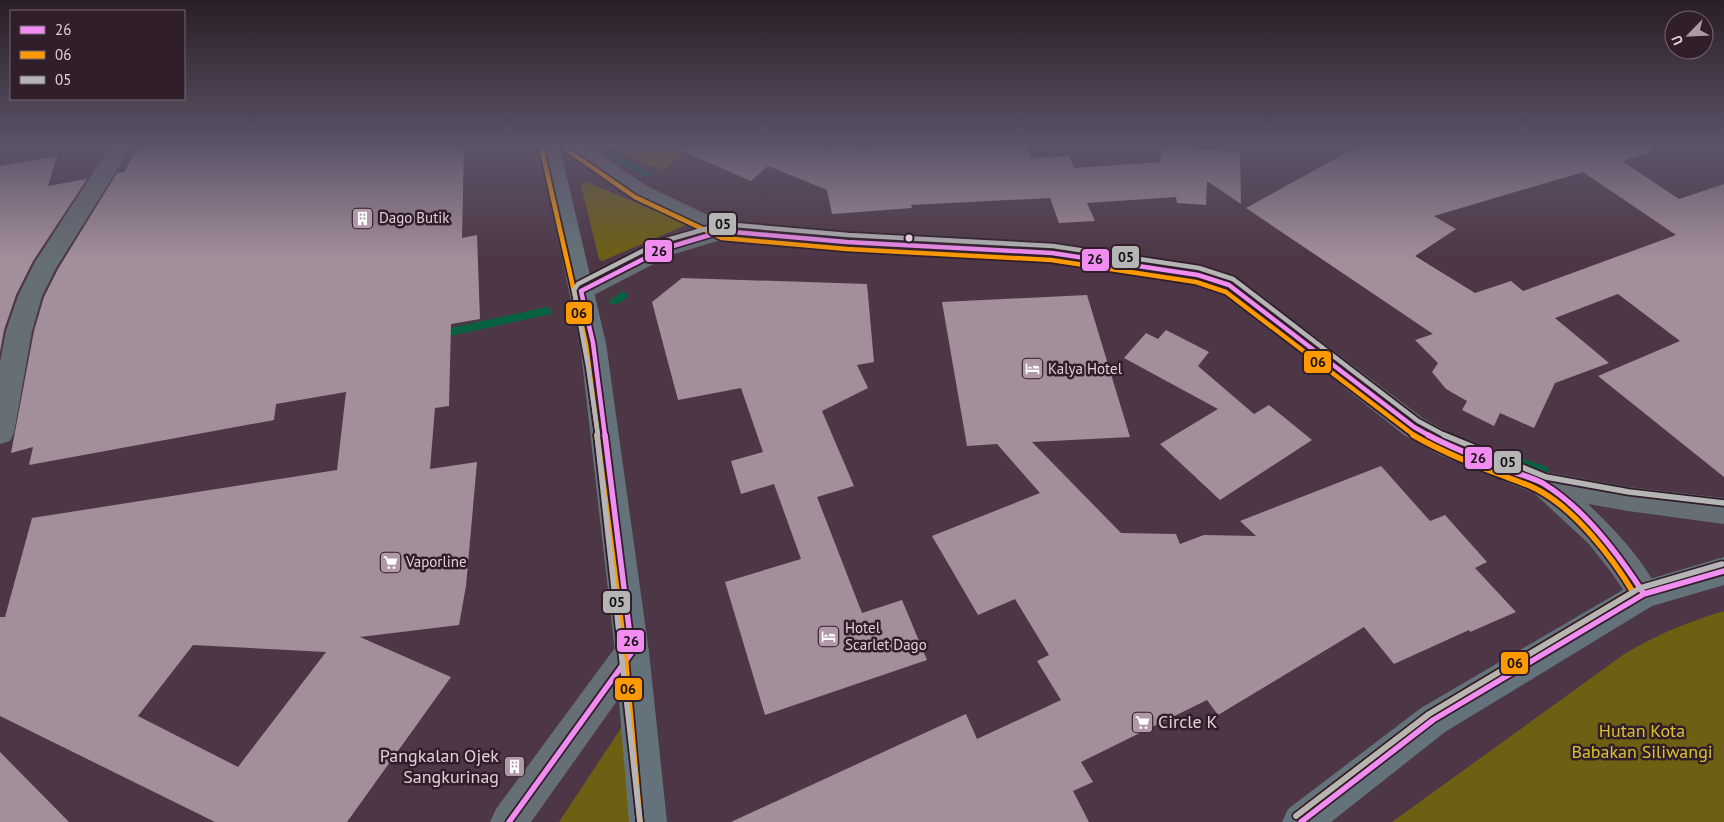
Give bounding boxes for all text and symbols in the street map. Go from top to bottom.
legend [10,10,185,100]
north arrow [1664,10,1714,60]
text: 26 [55,20,71,39]
text: U [1667,33,1687,48]
text: 06 [55,45,71,64]
text: 05 [55,70,71,89]
building icon: Dago Butik [351,206,375,230]
place label: Dago Butik [379,208,450,227]
line badge: 05 [708,212,737,236]
text: 05 [715,215,731,233]
unlabelled marker [904,233,914,243]
line badge: 26 [644,239,673,263]
text: 26 [651,242,667,260]
line badge: 05 [1111,245,1140,269]
line badge: 26 [1081,248,1110,272]
text: 05 [1118,248,1134,266]
text: 26 [1087,250,1103,268]
line badge: 06 [565,301,593,325]
text: 06 [571,304,587,322]
line badge: 06 [1303,350,1332,374]
text: 06 [1310,353,1326,371]
hotel icon: Kalya Hotel [1020,357,1044,381]
place label: Kalya Hotel [1048,359,1123,378]
line badge: 26 [1464,446,1493,470]
text: 26 [1470,449,1486,467]
line badge: 05 [1493,450,1522,474]
text: 05 [1500,453,1516,471]
supermarket icon: Vaporline [378,550,402,574]
place label: Vaporline [405,552,467,571]
line badge: 05 [602,590,631,614]
text: 05 [609,593,625,611]
place label: Hotel Scarlet Dago [845,618,927,654]
hotel icon: Hotel Scarlet Dago [817,625,841,649]
line badge: 26 [616,629,645,653]
text: 26 [623,632,639,650]
line badge: 06 [1500,651,1529,675]
text: 06 [1507,654,1523,672]
line badge: 06 [614,677,643,701]
text: 06 [620,680,636,698]
supermarket icon: Circle K [1130,710,1154,734]
place label: Circle K [1158,710,1218,733]
park label: Hutan Kota Babakan Siliwangi [1571,719,1713,763]
place label: Pangkalan Ojek Sangkurinag [380,744,499,788]
building icon: Pangkalan Ojek Sangkurinag [503,754,527,778]

